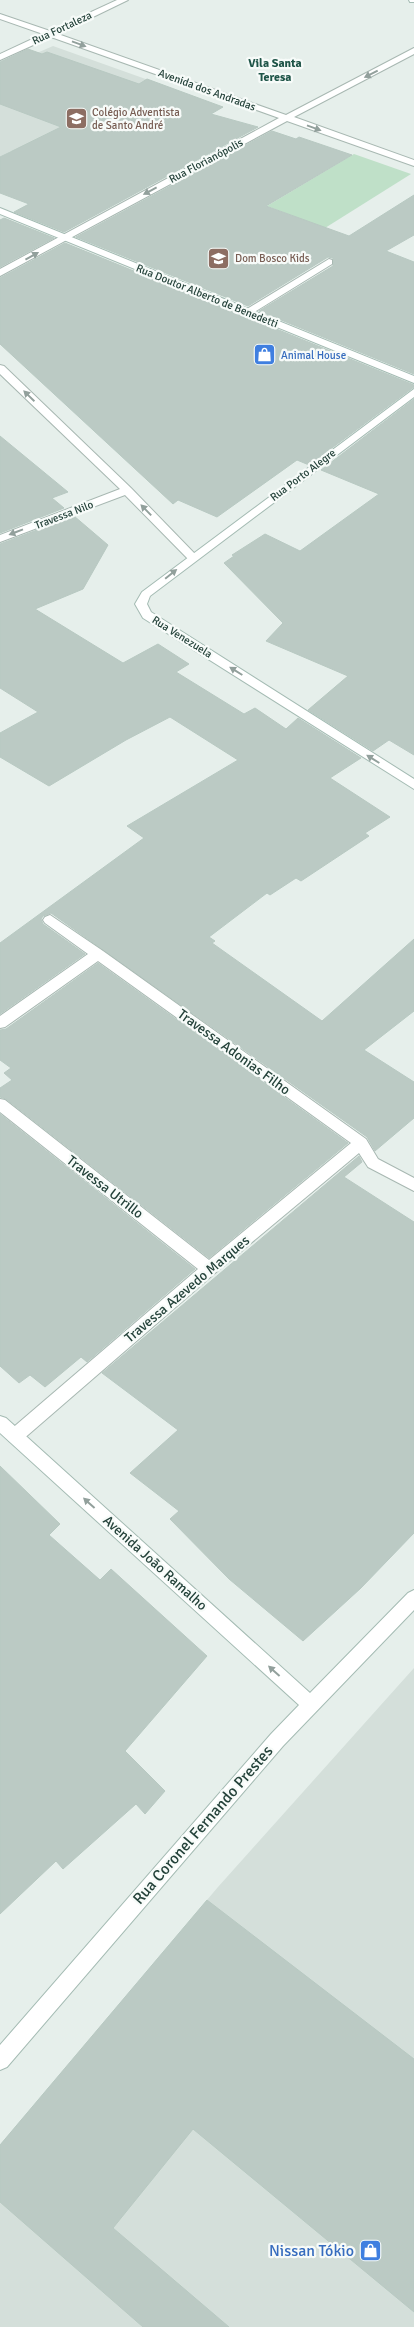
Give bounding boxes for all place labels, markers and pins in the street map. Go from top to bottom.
school or university icon: Colégio Adventista de Santo André [64,106,88,130]
place label: Colégio Adventista de Santo André [92,106,180,132]
school or university icon: Dom Bosco Kids [207,246,231,270]
place label: Dom Bosco Kids [235,252,310,265]
shop icon: Animal House [253,343,277,367]
place label: Animal House [281,349,346,362]
shop icon: Nissan Tókio [358,2239,382,2263]
place label: Nissan Tókio [269,2241,354,2261]

